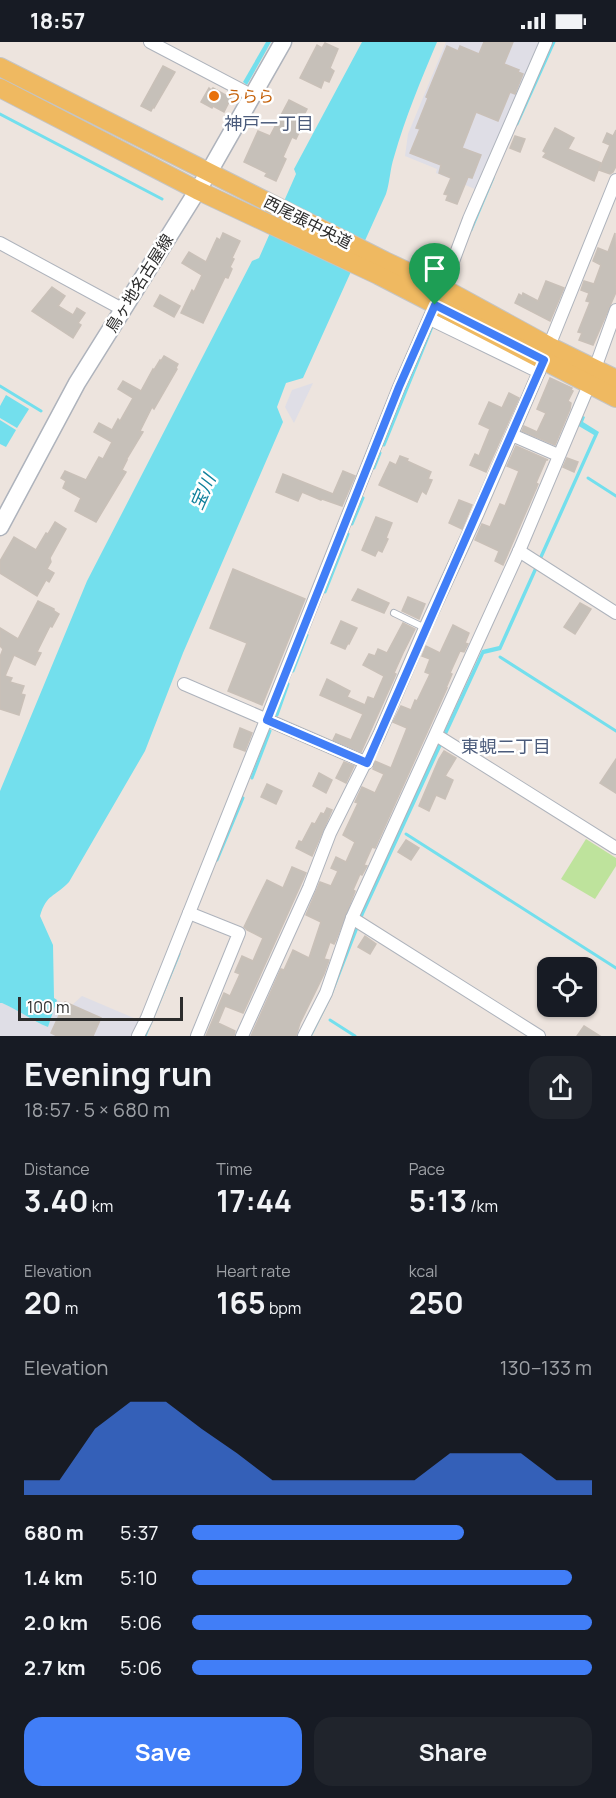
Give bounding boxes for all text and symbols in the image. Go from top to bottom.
text: 18:57 [30,6,85,36]
place label: うらら [226,85,274,107]
marker: うらら [207,89,221,103]
district label: 神戸一丁目 [224,111,314,135]
street label: 西尾張中央道 [260,190,356,254]
street label: 鳥ヶ地名古屋線 [100,230,178,336]
pin [409,243,460,305]
icon: arrive [418,252,451,285]
water label: 宝川 [184,468,221,513]
district label: 東蜆二丁目 [461,734,551,758]
map controls [537,957,597,1017]
button: locate [537,957,597,1017]
scale bar [18,994,183,1022]
text: 100 m [27,996,70,1018]
text: Evening run [24,1051,212,1096]
button: share [529,1056,592,1119]
text: 18:57 · 5 × 680 m [24,1096,170,1123]
text: Distance [24,1158,90,1180]
text: Time [216,1158,252,1180]
text: Pace [409,1158,445,1180]
text: 3.40 [24,1180,89,1221]
text: 17:44 [216,1180,292,1221]
text: 5:13 [409,1180,467,1221]
text: km [89,1195,113,1217]
text: /km [467,1195,498,1217]
text: Elevation [24,1260,92,1282]
text: Heart rate [216,1260,291,1282]
text: kcal [409,1260,438,1282]
text: 20 [24,1282,62,1323]
text: 165 [216,1282,266,1323]
text: 250 [409,1282,464,1323]
text: m [62,1297,78,1319]
text: bpm [266,1297,301,1319]
text: Elevation [24,1354,108,1381]
text: 130–133 m [500,1354,592,1381]
text: 680 m [24,1519,84,1546]
text: 5:37 [120,1519,159,1546]
text: 1.4 km [24,1564,83,1591]
text: 5:10 [120,1564,158,1591]
text: 2.0 km [24,1609,88,1636]
text: 5:06 [120,1609,162,1636]
text: 2.7 km [24,1654,85,1681]
text: 5:06 [120,1654,162,1681]
button: Save [24,1717,302,1786]
button: Share [314,1717,592,1786]

